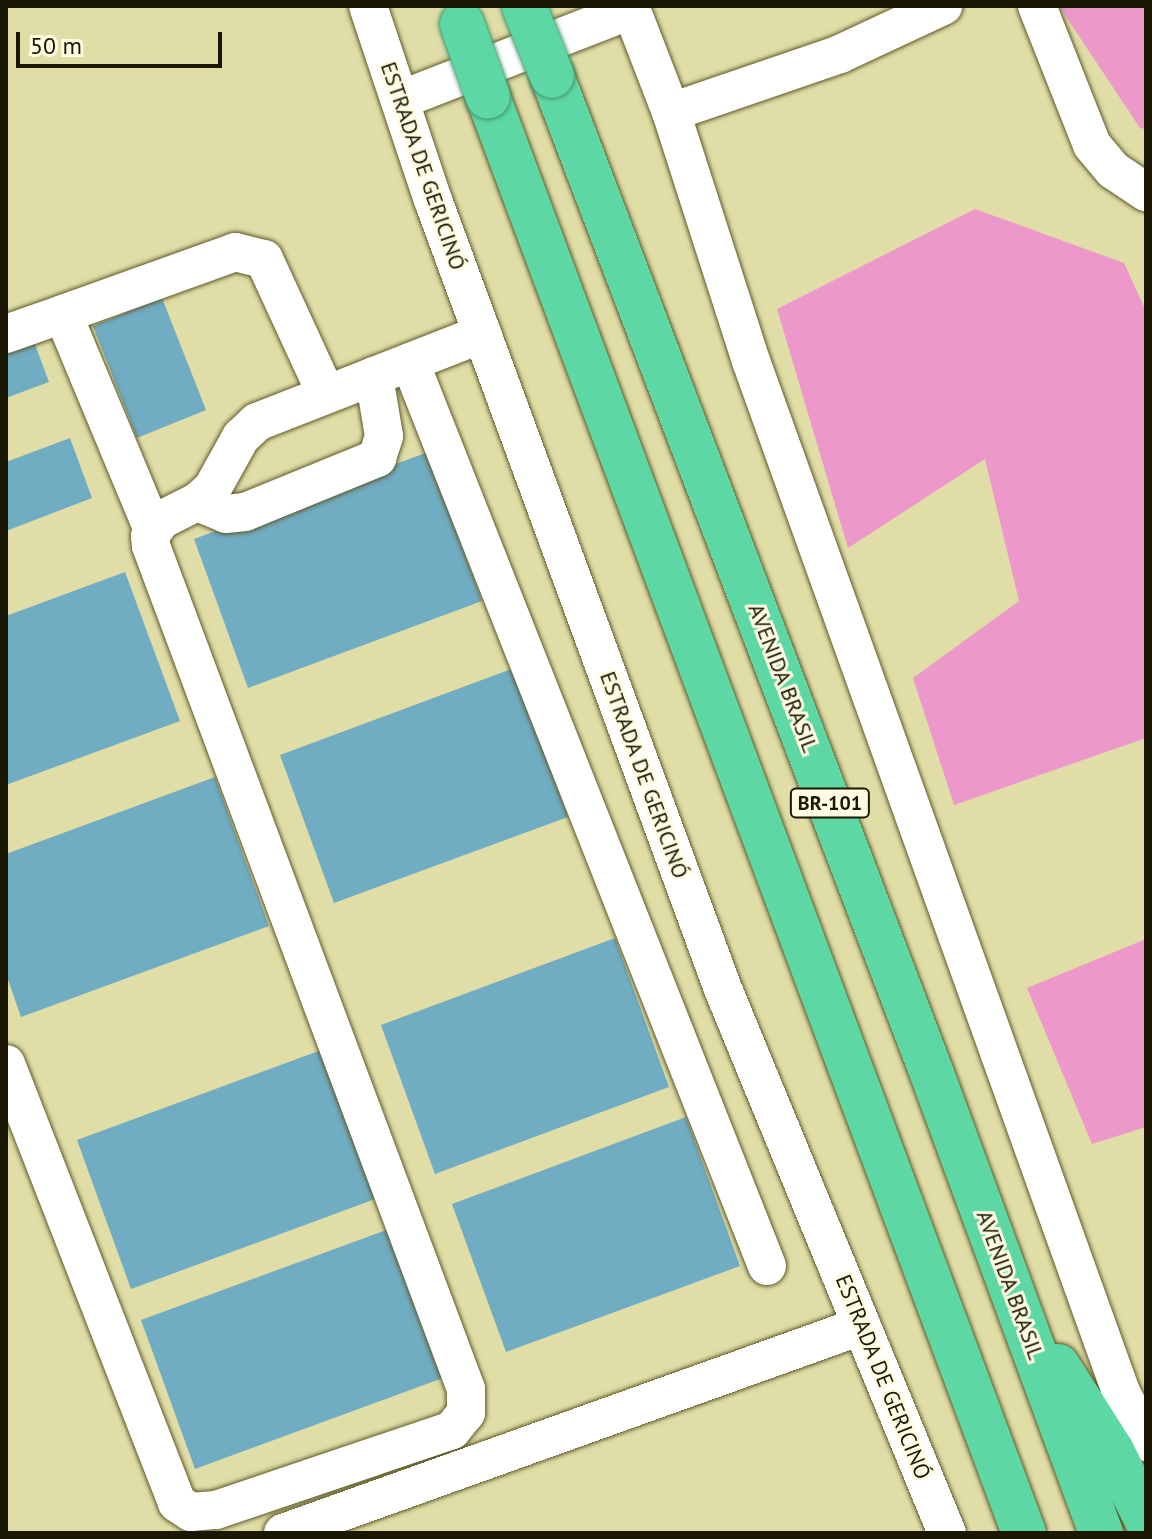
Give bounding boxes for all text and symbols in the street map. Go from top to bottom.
scale bar [20,16,226,66]
text: 50 m [30,30,82,61]
street label: ESTRADA DE GERICINÓ [375,58,471,274]
street label: AVENIDA BRASIL [742,600,824,756]
street label: ESTRADA DE GERICINÓ [594,667,694,883]
road number: BR-101 [788,787,872,819]
street label: AVENIDA BRASIL [971,1206,1049,1364]
street label: ESTRADA DE GERICINÓ [830,1270,936,1484]

